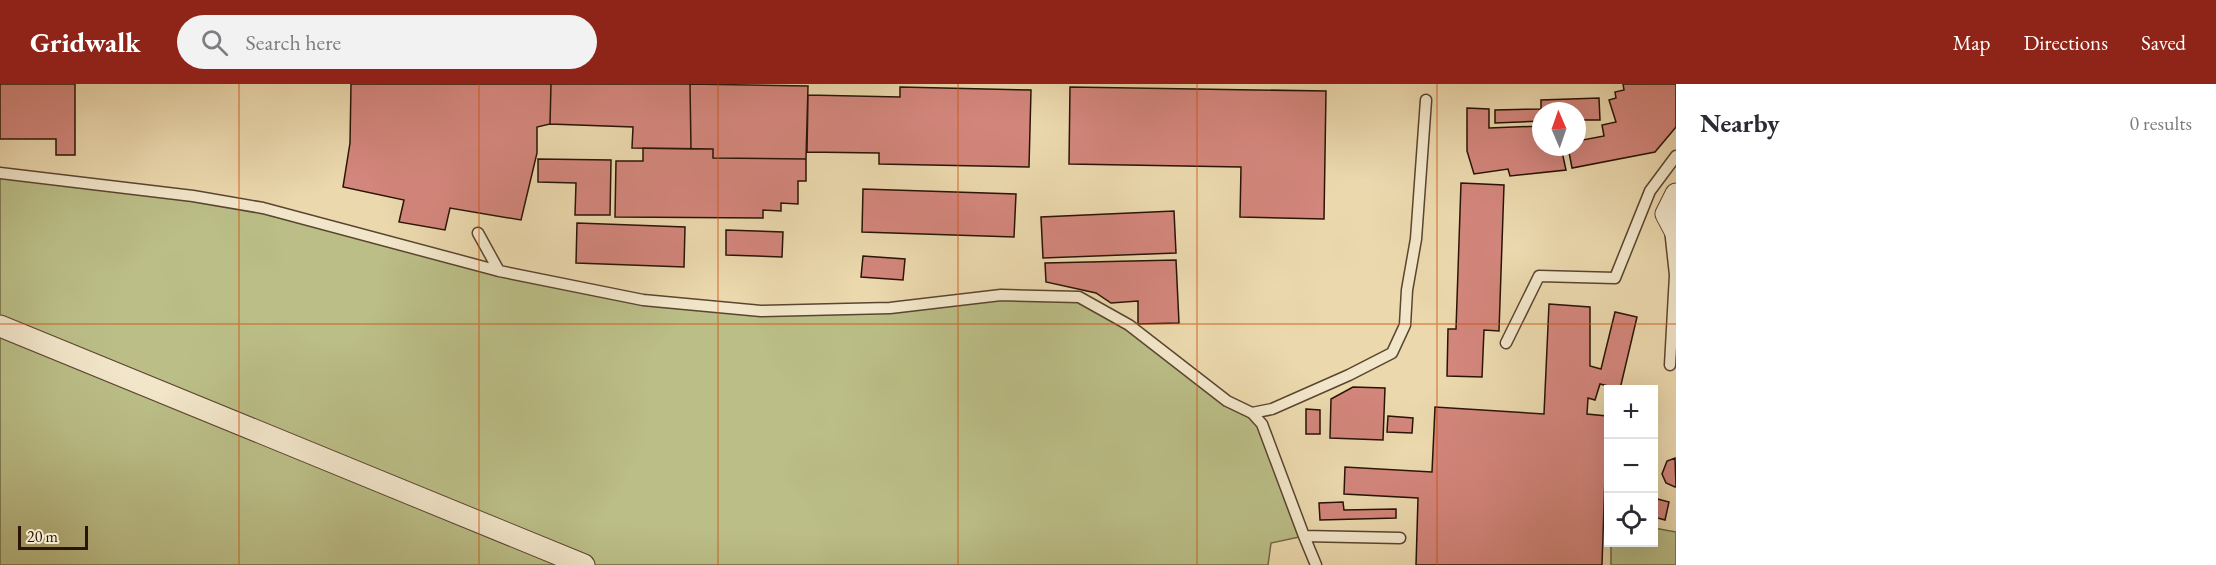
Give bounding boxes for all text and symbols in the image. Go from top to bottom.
search box [177,15,597,69]
text: Gridwalk [30,24,141,60]
icon: search [198,26,231,59]
text: Search here [246,28,341,57]
text: Map [1953,29,1990,56]
text: Directions [2023,29,2108,56]
text: Saved [2141,29,2186,56]
north arrow [1532,102,1586,156]
text: Nearby [1700,106,1780,140]
text: 0 results [2129,110,2192,136]
map controls [1604,385,1658,547]
button: + [1604,385,1658,439]
button: − [1604,439,1658,493]
button: locate [1604,493,1658,547]
scale bar [18,523,88,550]
text: 20 m [27,526,58,547]

